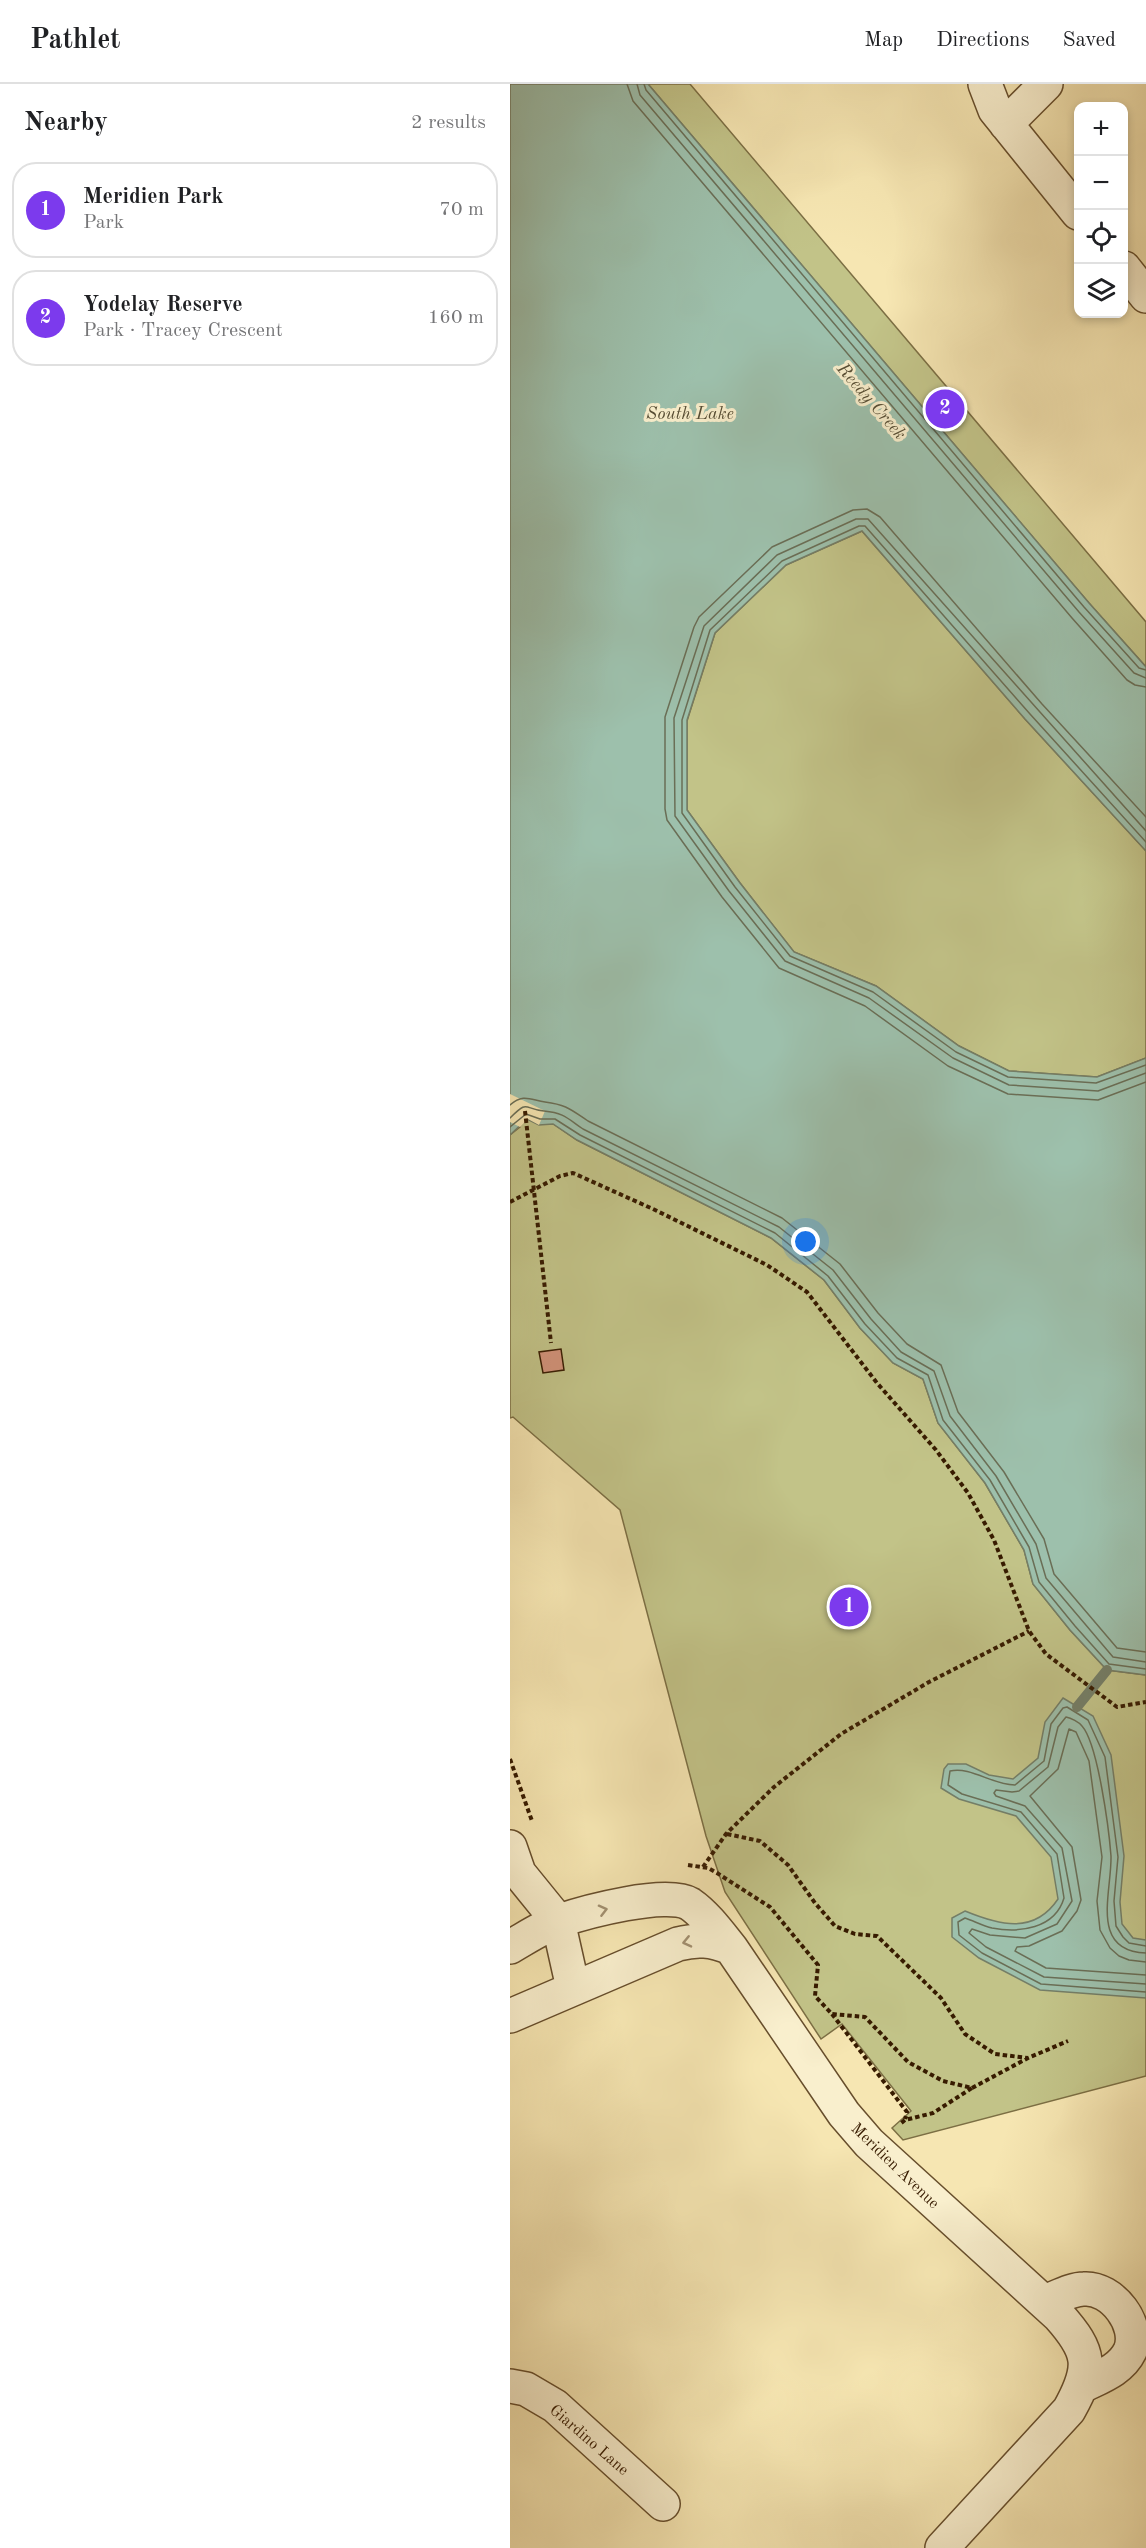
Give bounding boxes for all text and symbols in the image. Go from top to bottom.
text: Pathlet [30,27,121,55]
text: Map [864,30,903,51]
text: Directions [936,30,1030,51]
text: Saved [1063,30,1116,51]
map controls [1074,102,1128,318]
button: + [1074,102,1128,156]
text: Nearby [24,110,108,136]
text: 2 results [411,113,486,133]
button: − [1074,156,1128,210]
text: Meridien Park [83,186,224,208]
text: 1 [40,200,51,220]
text: 70 m [439,200,484,220]
button: locate [1074,210,1128,264]
text: Park [83,213,124,233]
button: layers [1074,264,1128,318]
text: Yodelay Reserve [83,294,243,316]
text: 2 [40,308,51,328]
text: 160 m [428,308,484,328]
text: Park · Tracey Crescent [83,321,283,341]
water label: Reedy Creek [833,359,909,444]
pin: 2 [926,386,964,432]
water label: South Lake [646,405,734,423]
your location [791,1227,820,1256]
pin: 1 [830,1584,868,1630]
one-way arrow [598,1905,608,1918]
one-way arrow [682,1935,692,1948]
street label: Meridien Avenue [847,2121,942,2212]
street label: Giardino Lane [546,2402,631,2479]

